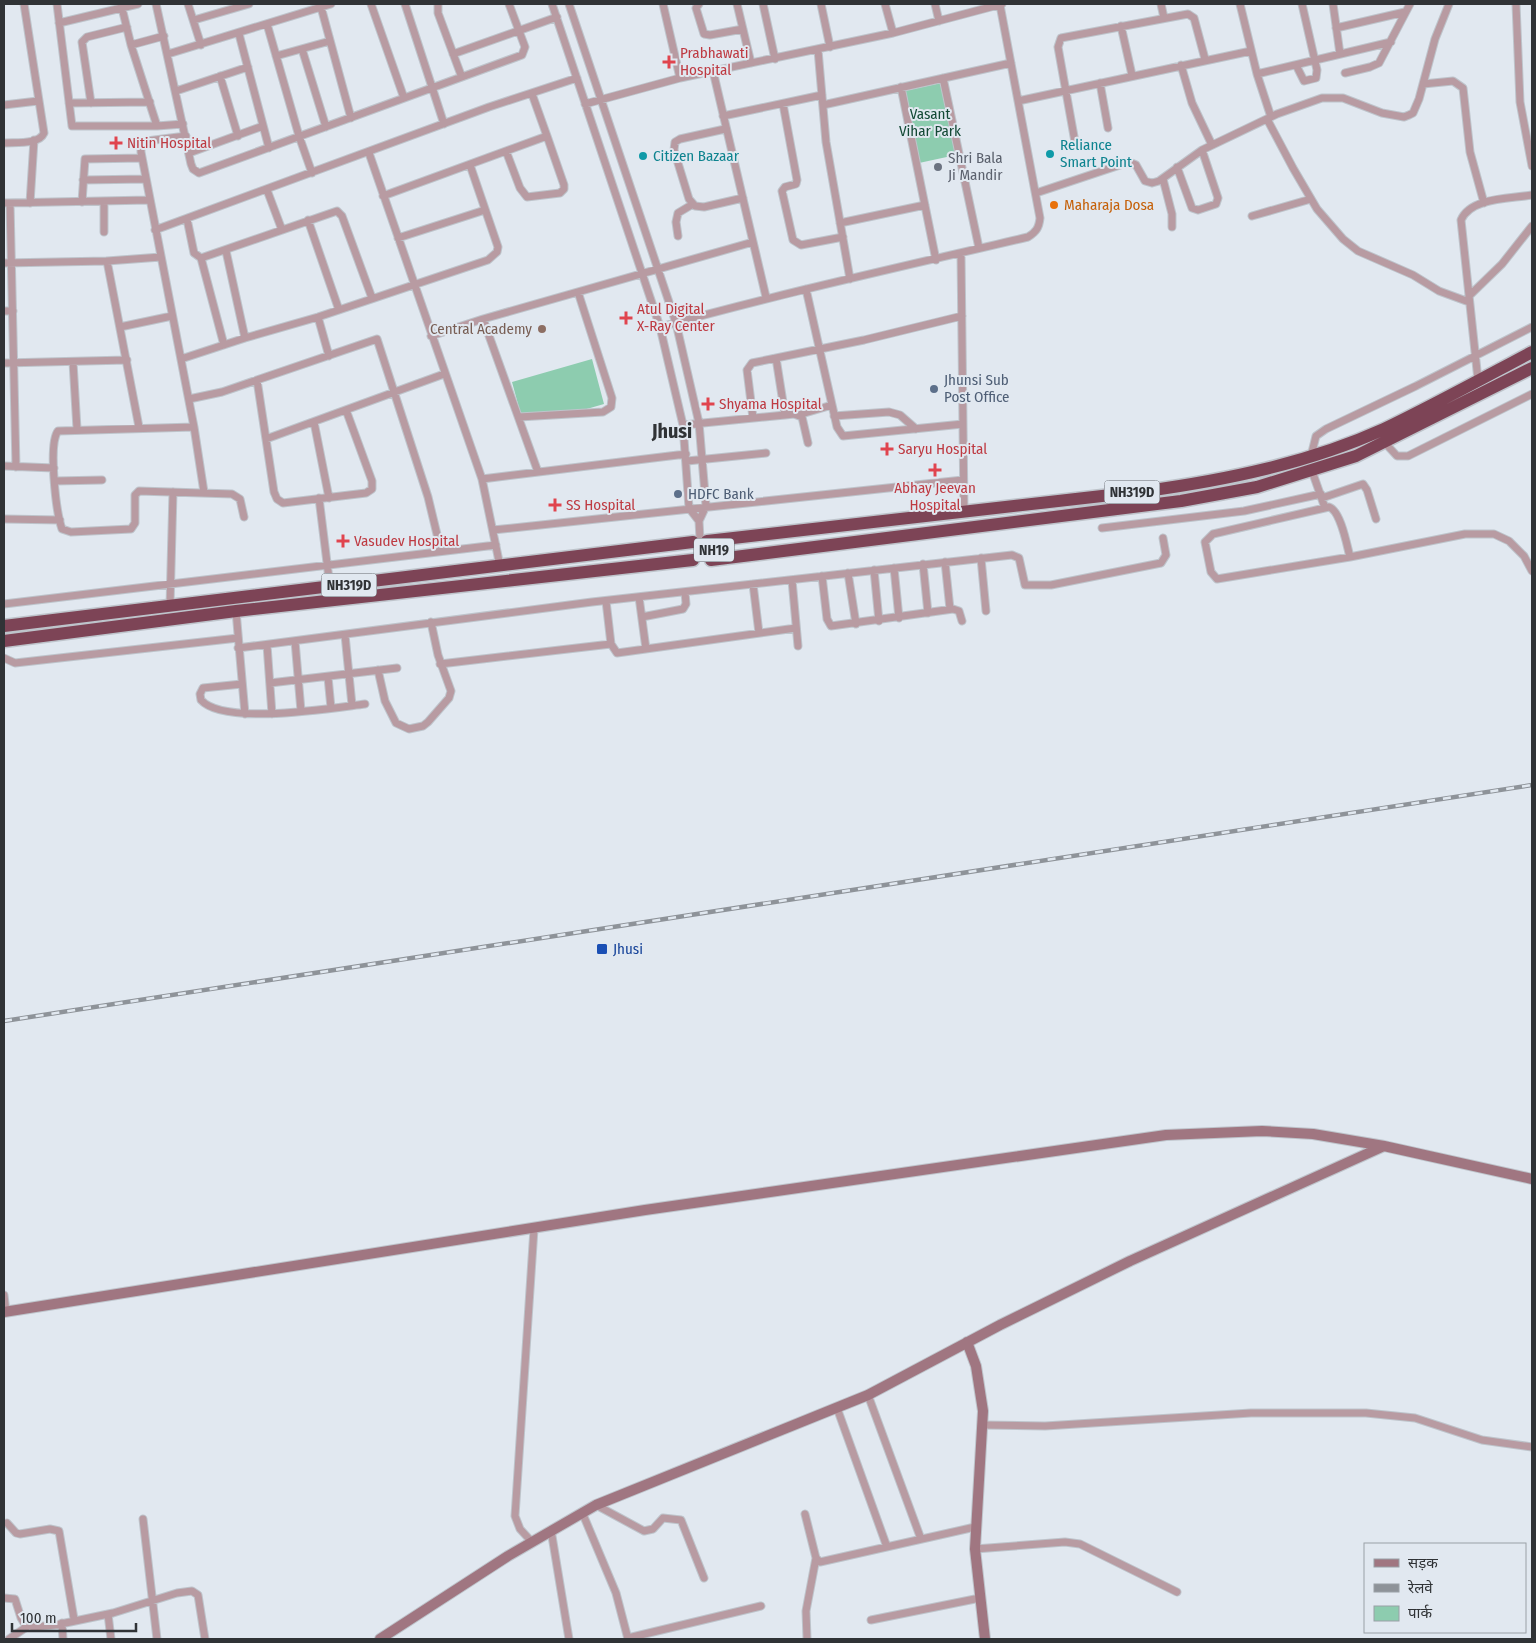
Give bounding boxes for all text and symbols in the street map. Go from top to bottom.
place label: Prabhawati Hospital [680,44,749,79]
marker: Prabhawati Hospital [662,55,676,69]
park label: Vasant Vihar Park [899,105,961,140]
place label: Nitin Hospital [127,134,211,152]
marker: Nitin Hospital [109,136,123,150]
place label: Reliance Smart Point [1060,136,1132,171]
place label: Citizen Bazaar [653,147,740,165]
marker: Reliance Smart Point [1044,148,1056,160]
place label: Shri Bala Ji Mandir [948,149,1003,184]
marker: Citizen Bazaar [637,150,649,162]
marker: Shri Bala Ji Mandir [932,161,944,173]
place label: Maharaja Dosa [1064,196,1154,214]
marker: Maharaja Dosa [1048,199,1060,211]
place label: Atul Digital X-Ray Center [637,300,715,335]
marker: Atul Digital X-Ray Center [619,311,633,325]
place label: Central Academy [430,320,532,338]
marker: Central Academy [536,323,548,335]
place label: Jhunsi Sub Post Office [944,371,1010,406]
marker: Jhunsi Sub Post Office [928,383,940,395]
place label: Shyama Hospital [719,395,822,413]
marker: Shyama Hospital [701,397,715,411]
district label: Jhusi [651,419,692,443]
place label: Saryu Hospital [898,440,987,458]
marker: Saryu Hospital [880,442,894,456]
marker: Abhay Jeevan Hospital [928,463,942,477]
place label: Abhay Jeevan Hospital [894,479,976,514]
road number: NH319D [1104,481,1160,504]
place label: HDFC Bank [688,485,754,503]
marker: HDFC Bank [672,488,684,500]
place label: SS Hospital [566,496,635,514]
marker: SS Hospital [548,498,562,512]
place label: Vasudev Hospital [354,532,459,550]
marker: Vasudev Hospital [336,534,350,548]
road number: NH19 [694,538,734,562]
road number: NH319D [322,574,376,596]
place label: Jhusi [613,940,643,958]
marker: Jhusi [595,942,609,956]
legend [1364,1543,1526,1633]
text: सड़क [1408,1554,1438,1572]
text: रेलवे [1407,1579,1433,1597]
scale bar [12,1600,136,1632]
text: पार्क [1408,1604,1432,1622]
text: 100 m [20,1609,57,1627]

